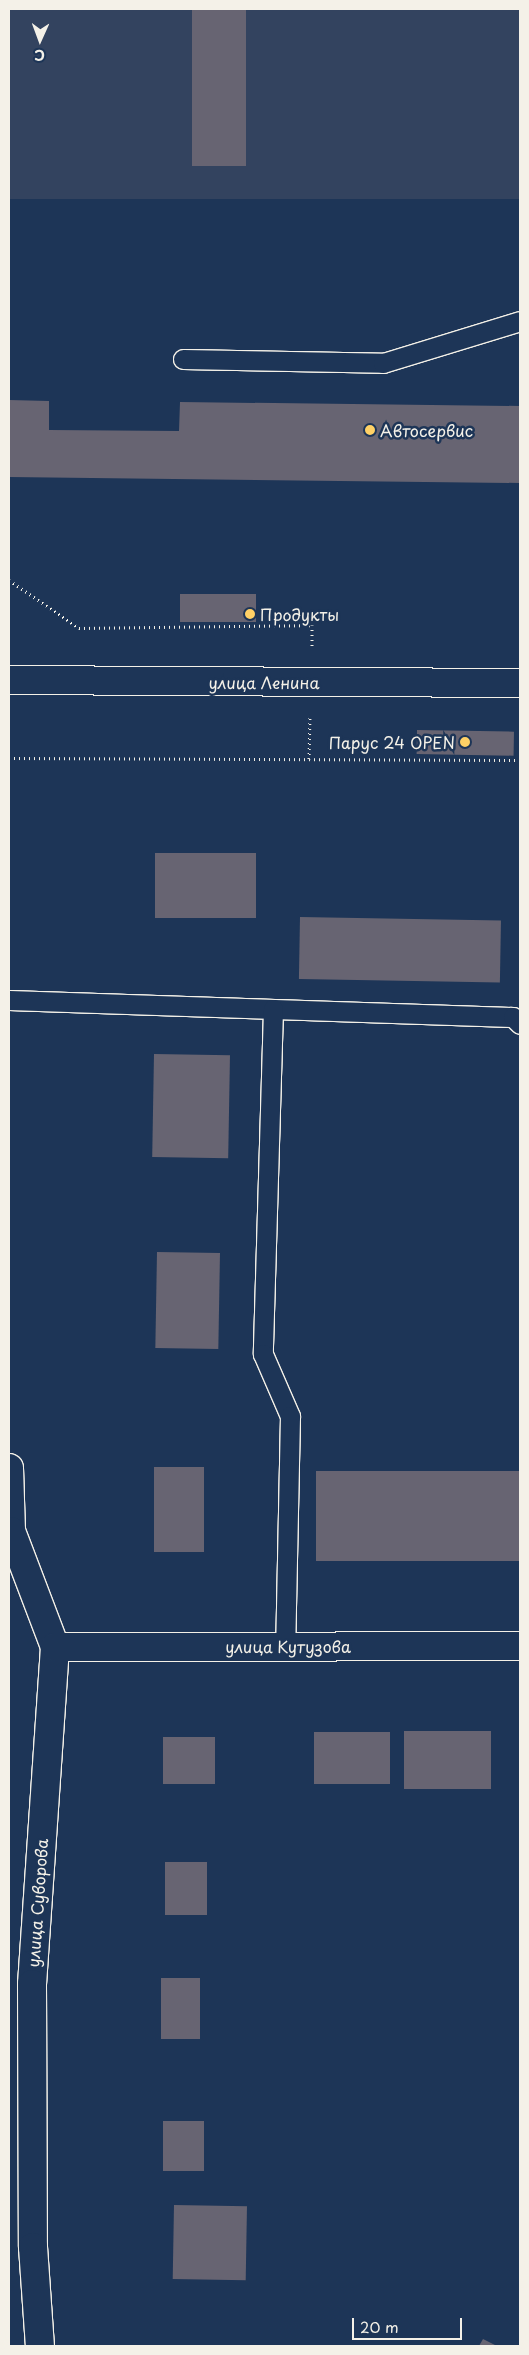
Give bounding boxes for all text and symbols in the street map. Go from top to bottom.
north arrow [15,15,65,65]
text: С [34,45,45,66]
place label: Автосервис [380,420,473,440]
marker: Автосервис [364,424,376,436]
place label: Продукты [260,604,339,624]
marker: Продукты [244,608,256,620]
street label: улица Ленина [208,672,320,692]
place label: Парус 24 OPEN [329,732,455,752]
marker: Парус 24 OPEN [459,736,471,748]
street label: улица Кутузова [225,1636,351,1656]
street label: улица Суворова [23,1838,51,1968]
scale bar [354,2308,464,2340]
text: 20 m [360,2315,399,2338]

